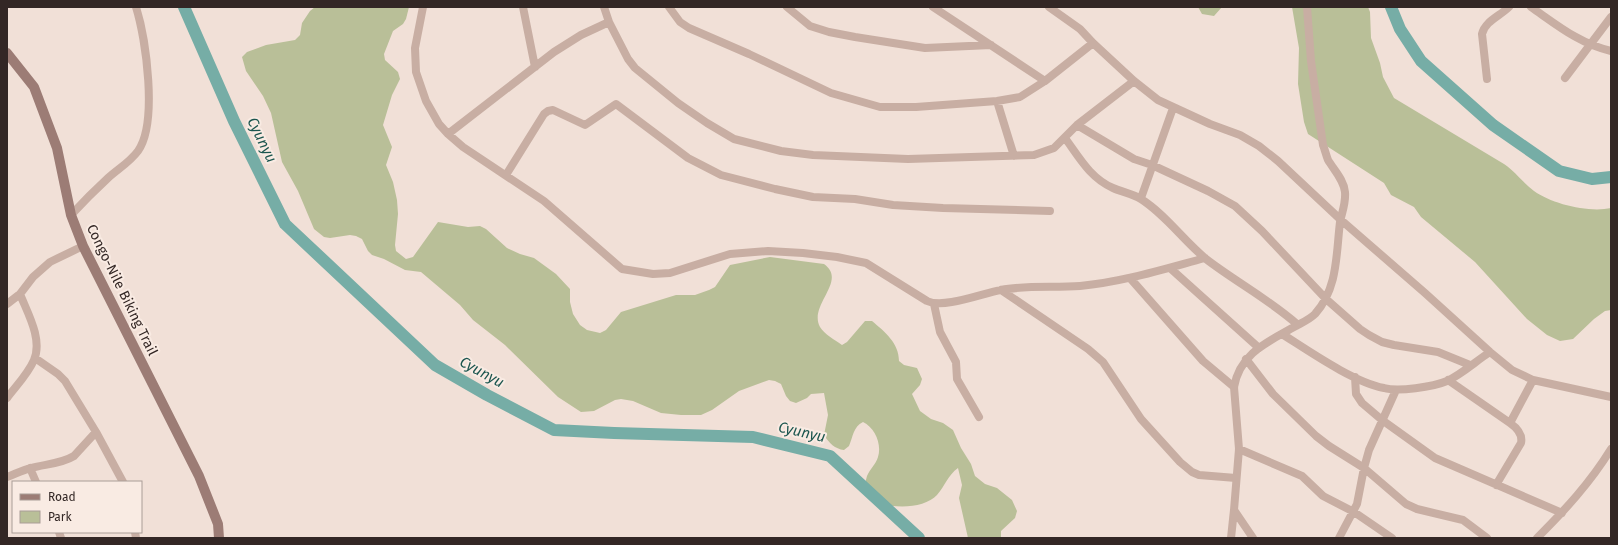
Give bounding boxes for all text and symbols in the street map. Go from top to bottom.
water label: Cyunyu [243,114,281,166]
street label: Congo-Nile Biking Trail [83,222,161,358]
water label: Cyunyu [457,352,507,392]
water label: Cyunyu [777,418,827,446]
legend [12,481,142,533]
text: Road [48,490,76,504]
text: Park [48,510,72,524]

